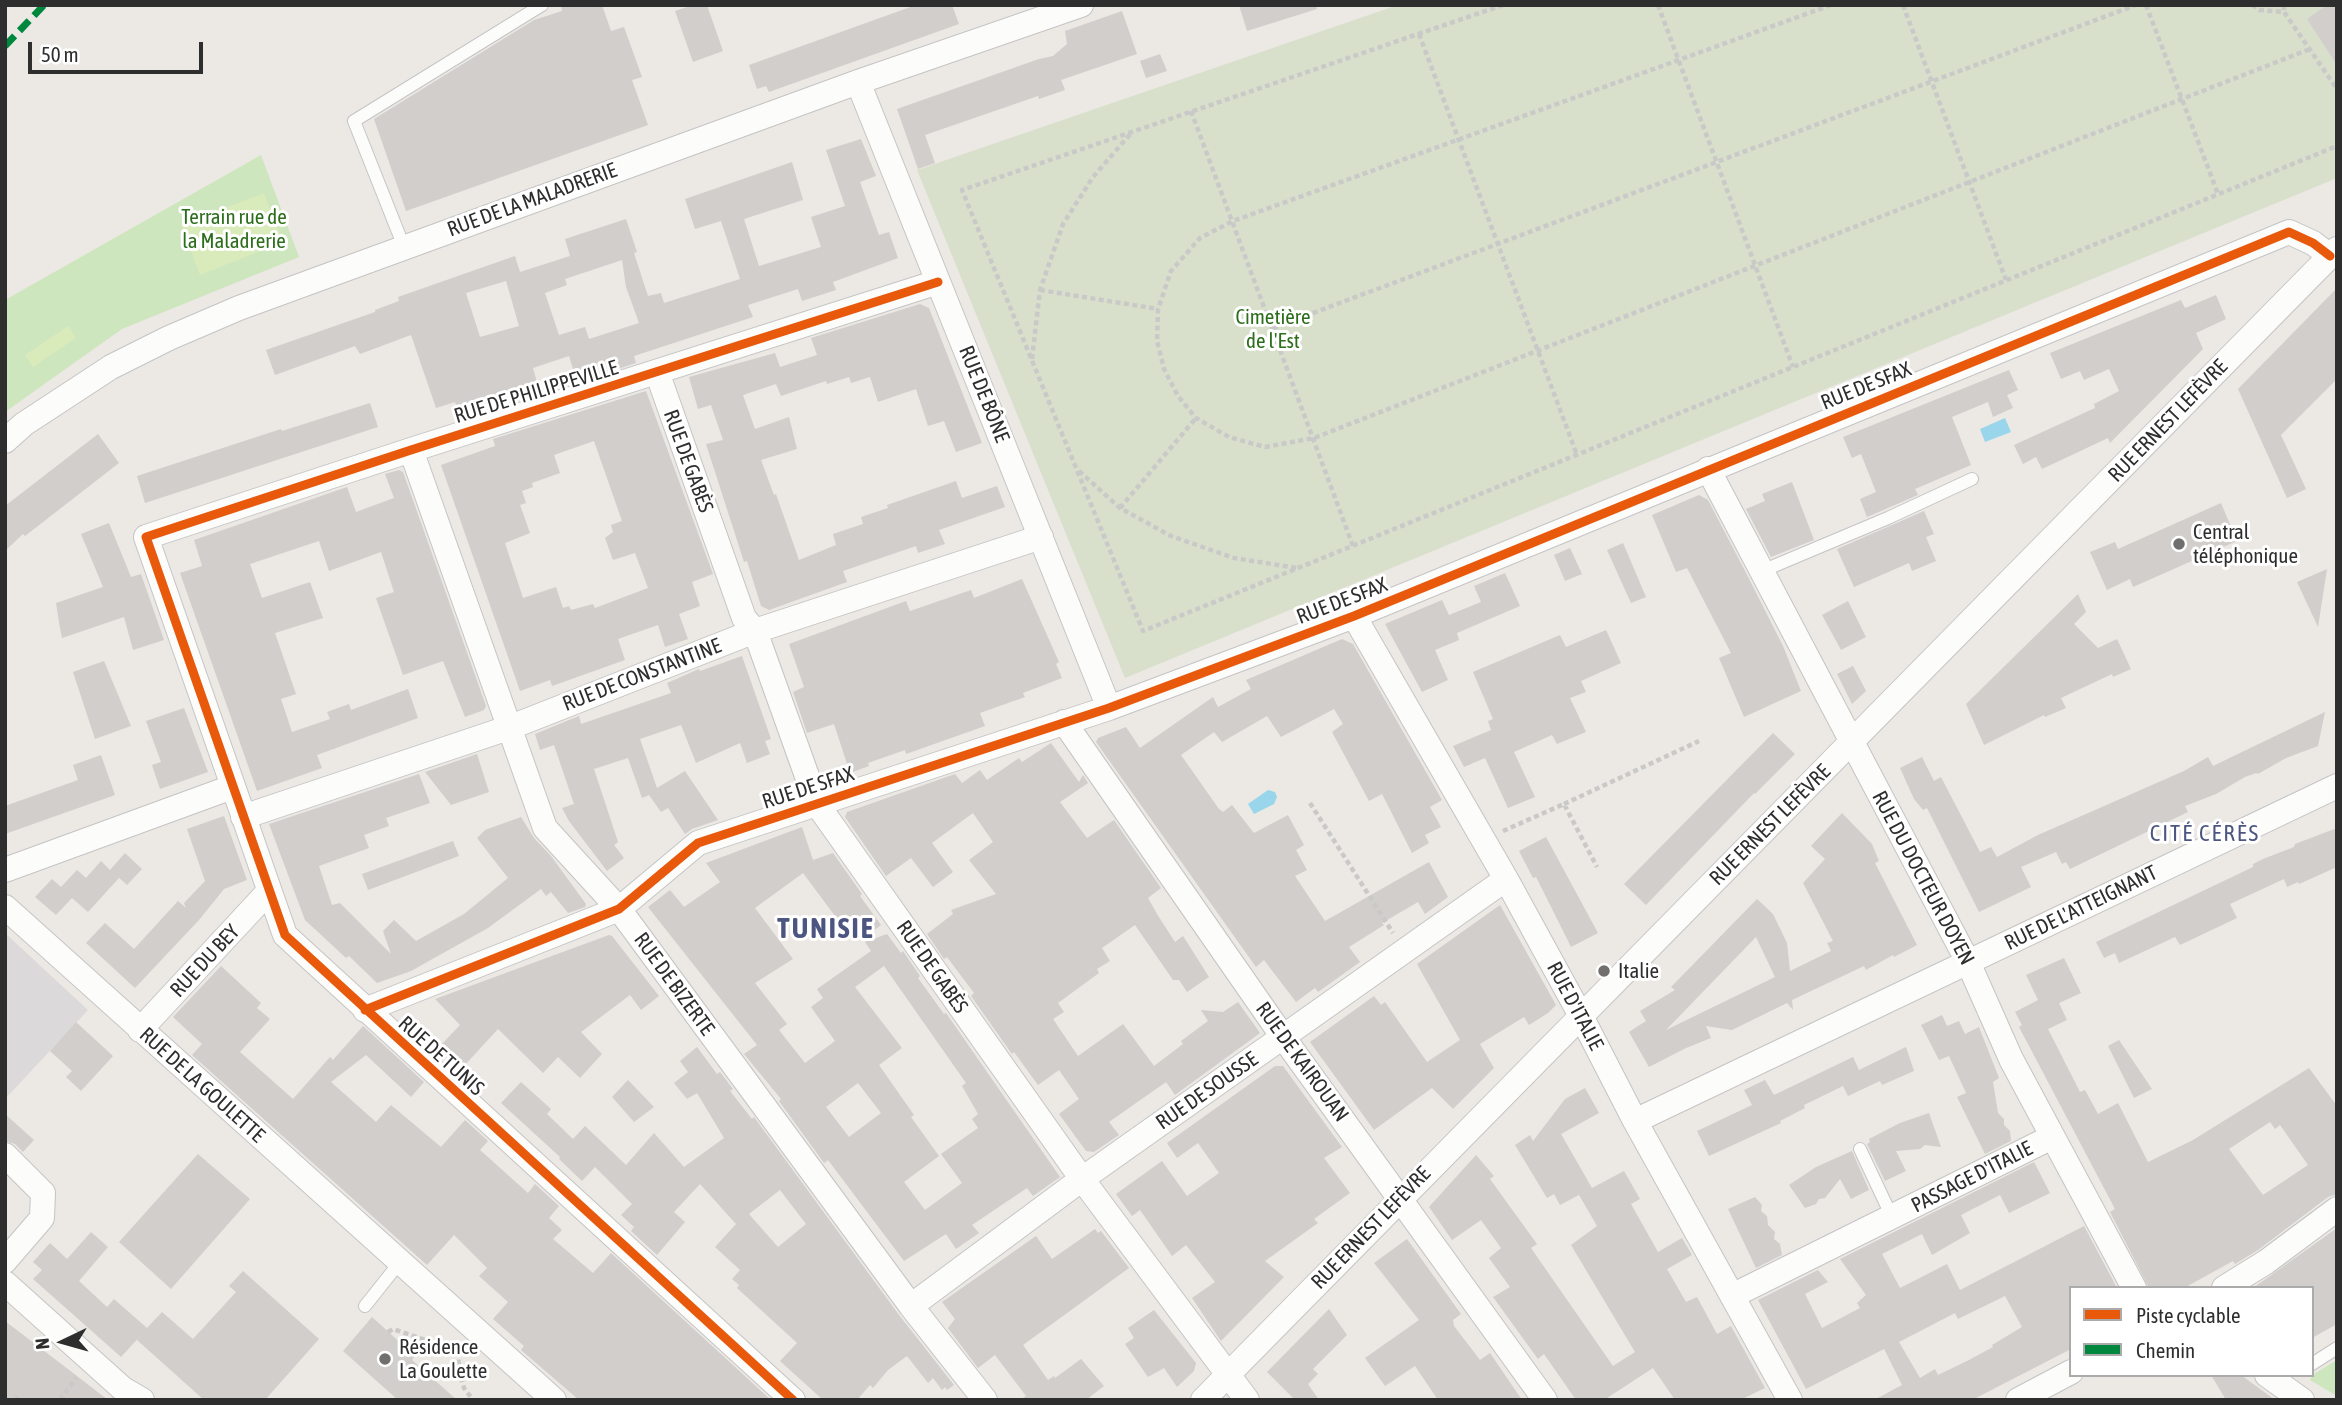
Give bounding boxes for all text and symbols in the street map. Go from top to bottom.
scale bar [32,28,206,72]
text: 50 m [41,42,79,66]
street label: RUE DE LA MALADRERIE [444,158,620,242]
park label: Terrain rue de la Maladrerie [181,204,287,254]
park label: Cimetière de l'Est [1235,304,1311,354]
street label: RUE DE BÔNE [953,342,1015,446]
street label: RUE ERNEST LEFÈVRE [2103,354,2233,488]
street label: RUE DE PHILIPPEVILLE [451,355,621,429]
street label: RUE DE SFAX [1817,357,1915,415]
street label: RUE DE GABÈS [658,406,718,516]
place label: Central téléphonique [2193,519,2298,569]
marker: Central téléphonique [2171,536,2187,552]
street label: RUE DE SFAX [1293,572,1391,630]
street label: RUE DE CONSTANTINE [559,633,725,717]
street label: RUE ERNEST LEFÈVRE [1704,759,1836,891]
street label: RUE DE SFAX [759,761,857,815]
street label: RUE DU DOCTEUR DOYEN [1867,787,1979,969]
district label: CITÉ CÉRÈS [2151,820,2259,848]
street label: RUE DE L'ATTEIGNANT [2001,860,2161,956]
district label: TUNISIE [778,912,874,946]
street label: RUE DE GABÈS [891,916,973,1018]
street label: RUE DU BEY [165,920,245,1002]
street label: RUE DE BIZERTE [628,928,720,1040]
street label: RUE D'ITALIE [1541,958,1609,1054]
place label: Italie [1618,958,1659,984]
marker: Italie [1596,963,1612,979]
street label: RUE DE KAIROUAN [1250,997,1354,1127]
street label: RUE DE TUNIS [393,1011,489,1101]
street label: RUE DE LA GOULETTE [134,1022,270,1148]
street label: RUE DE SOUSSE [1151,1047,1263,1135]
street label: PASSAGE D'ITALIE [1907,1136,2037,1218]
street label: RUE ERNEST LEFÈVRE [1306,1161,1436,1295]
legend [2069,1286,2314,1377]
text: Piste cyclable [2136,1303,2241,1327]
north arrow [28,1307,98,1377]
place label: Résidence La Goulette [399,1334,487,1384]
text: N [31,1337,54,1350]
text: Chemin [2136,1338,2195,1362]
marker: Résidence La Goulette [377,1351,393,1367]

